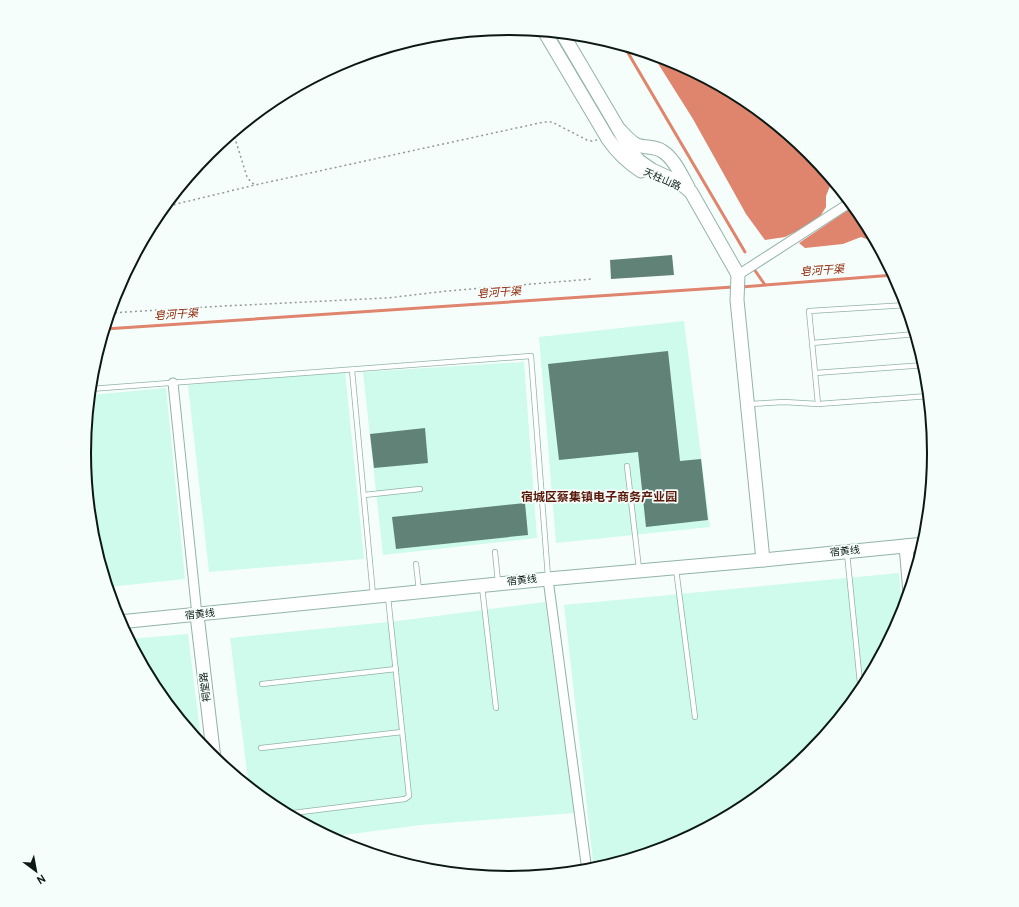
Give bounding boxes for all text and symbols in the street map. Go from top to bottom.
street label: 天柱山路 [641,166,683,194]
water label: 皂河干渠 [800,262,846,280]
water label: 皂河干渠 [477,284,523,302]
water label: 皂河干渠 [154,306,200,324]
district label: 宿城区蔡集镇电子商务产业园 [521,490,677,506]
street label: 宿黄线 [829,544,861,560]
street label: 宿黄线 [506,573,538,589]
street label: 宿黄线 [184,607,216,623]
street label: 祠堂路 [198,671,214,703]
north arrow [16,851,56,891]
text: N [34,871,48,887]

